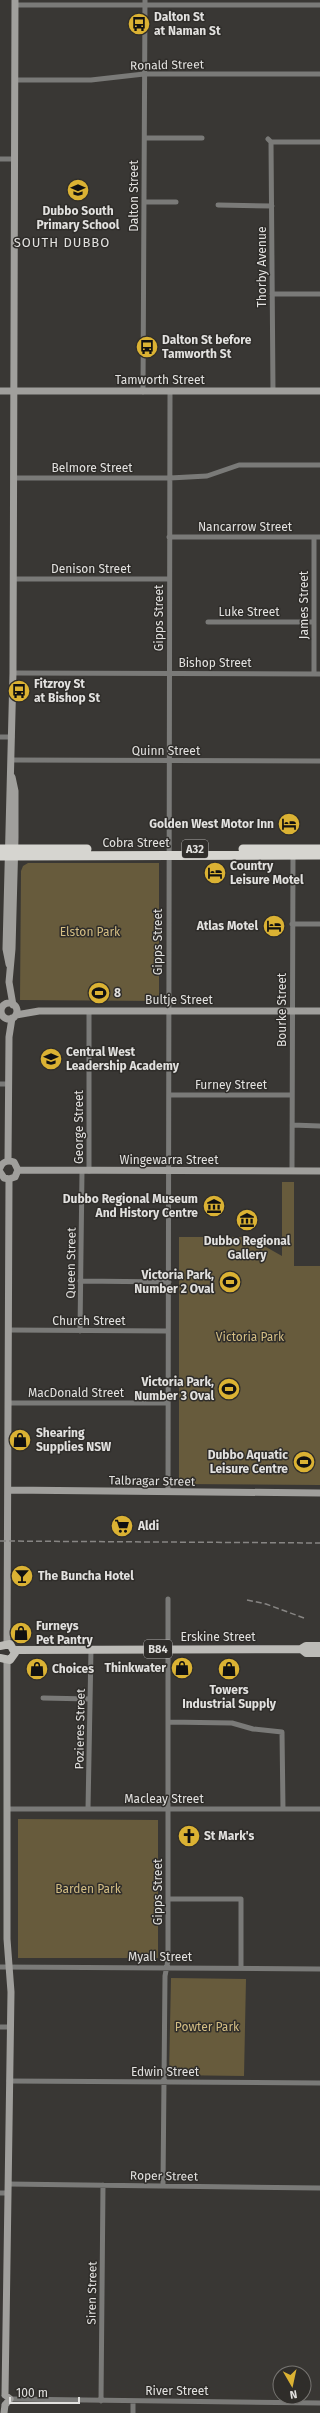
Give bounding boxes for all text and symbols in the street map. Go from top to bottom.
place label: Dalton St at Naman St [154,10,221,38]
bus stop icon: Dalton St at Naman St [126,11,152,37]
street label: Ronald Street [130,57,205,73]
street label: Dalton Street [127,160,141,232]
school or university icon: Dubbo South Primary School [65,177,91,203]
place label: Dubbo South Primary School [37,204,120,232]
street label: Thorby Avenue [255,227,269,307]
district label: SOUTH DUBBO [14,235,110,250]
place label: Dalton St before Tamworth St [162,333,252,361]
bus stop icon: Dalton St before Tamworth St [134,334,160,360]
street label: Tamworth Street [115,373,206,387]
street label: Belmore Street [51,461,133,475]
street label: Nancarrow Street [198,520,293,534]
street label: Denison Street [51,562,132,576]
street label: James Street [297,570,311,639]
street label: Gipps Street [152,584,166,651]
street label: Luke Street [218,605,280,619]
street label: Bishop Street [178,656,252,670]
place label: Fitzroy St at Bishop St [34,677,100,705]
bus stop icon: Fitzroy St at Bishop St [6,678,32,704]
street label: Quinn Street [132,744,201,758]
hotel icon: Golden West Motor Inn [276,811,302,837]
place label: Golden West Motor Inn [149,817,274,831]
street label: Cobra Street [102,836,170,850]
road number: A32 [182,840,208,858]
place label: Country Leisure Motel [230,859,304,887]
hotel icon: Country Leisure Motel [202,860,228,886]
street label: Gipps Street [151,908,165,975]
hotel icon: Atlas Motel [261,913,287,939]
place label: Atlas Motel [196,919,258,933]
park label: Elston Park [60,925,121,939]
street label: Bourke Street [275,972,289,1047]
sports icon: 8 [86,980,112,1006]
place label: 8 [114,986,121,1000]
street label: Bultje Street [145,993,214,1007]
place label: Central West Leadership Academy [66,1045,180,1073]
school or university icon: Central West Leadership Academy [38,1046,64,1072]
street label: Furney Street [195,1078,268,1092]
street label: George Street [72,1089,86,1164]
street label: Wingewarra Street [119,1153,219,1167]
place label: Dubbo Regional Museum And History Centre [63,1192,198,1220]
museum icon: Dubbo Regional Museum And History Centre [201,1193,227,1219]
museum icon: Dubbo Regional Gallery [234,1207,260,1233]
street label: Queen Street [63,1227,79,1299]
place label: Dubbo Regional Gallery [204,1234,291,1262]
place label: Victoria Park, Number 2 Oval [134,1268,214,1296]
sports icon: Victoria Park, Number 2 Oval [217,1269,243,1295]
street label: Church Street [52,1314,126,1328]
park label: Victoria Park [216,1330,285,1344]
place label: Victoria Park, Number 3 Oval [134,1375,214,1403]
sports icon: Victoria Park, Number 3 Oval [216,1376,242,1402]
street label: MacDonald Street [28,1386,125,1400]
place label: Shearing Supplies NSW [36,1426,112,1454]
shop icon: Shearing Supplies NSW [7,1427,33,1453]
place label: Dubbo Aquatic Leisure Centre [208,1448,288,1476]
sports icon: Dubbo Aquatic Leisure Centre [291,1449,317,1475]
street label: Talbragar Street [109,1473,196,1489]
supermarket icon: Aldi [109,1513,135,1539]
place label: Aldi [137,1519,159,1533]
bar icon: The Buncha Hotel [9,1563,35,1589]
place label: The Buncha Hotel [38,1569,134,1583]
place label: Furneys Pet Pantry [36,1619,93,1647]
shop icon: Furneys Pet Pantry [8,1620,34,1646]
street label: Erskine Street [180,1630,256,1644]
road number: B84 [144,1640,172,1658]
shop icon: Thinkwater [169,1655,195,1681]
shop icon: Choices [24,1656,50,1682]
shop icon: Towers Industrial Supply [216,1656,242,1682]
place label: Thinkwater [104,1661,166,1675]
place label: Choices [52,1662,94,1676]
place label: Towers Industrial Supply [182,1683,277,1711]
street label: Pozieres Street [72,1688,88,1770]
street label: Macleay Street [124,1792,204,1806]
church icon: St Mark's [176,1823,202,1849]
place label: St Mark's [204,1829,255,1843]
street label: Gipps Street [151,1858,165,1925]
park label: Barden Park [55,1882,122,1896]
street label: Myall Street [128,1950,193,1964]
park label: Powter Park [175,2020,240,2034]
street label: Edwin Street [131,2065,200,2079]
street label: Roper Street [130,2168,199,2184]
street label: Siren Street [84,2260,100,2325]
north arrow [272,2365,312,2405]
scale bar [10,2379,79,2405]
street label: River Street [145,2384,209,2398]
text: 100 m [16,2386,48,2400]
text: N [289,2387,298,2401]

